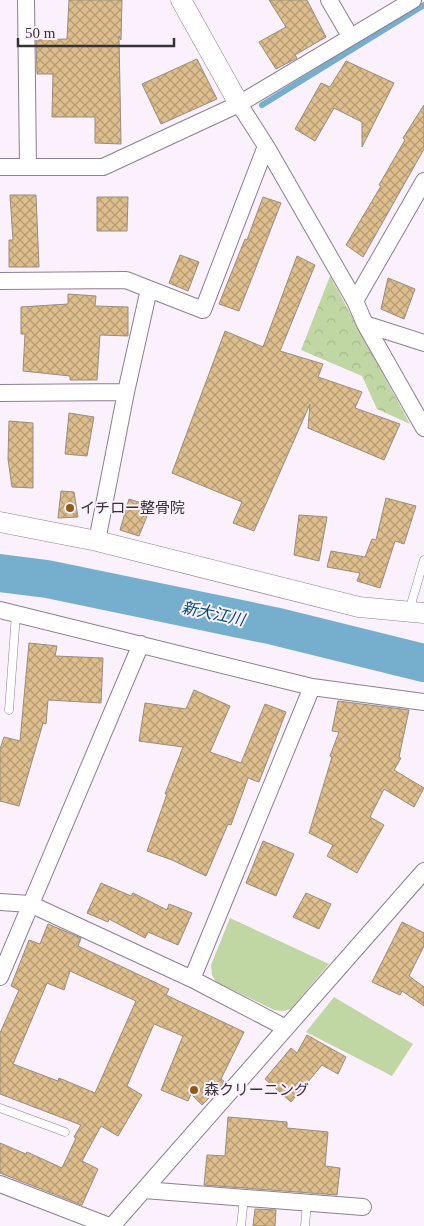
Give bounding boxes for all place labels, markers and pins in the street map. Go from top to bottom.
place label: イチロー整骨院 [80,500,185,516]
marker: イチロー整骨院 [64,502,76,514]
place label: 森クリーニング [204,1082,309,1098]
marker: 森クリーニング [188,1084,200,1096]

